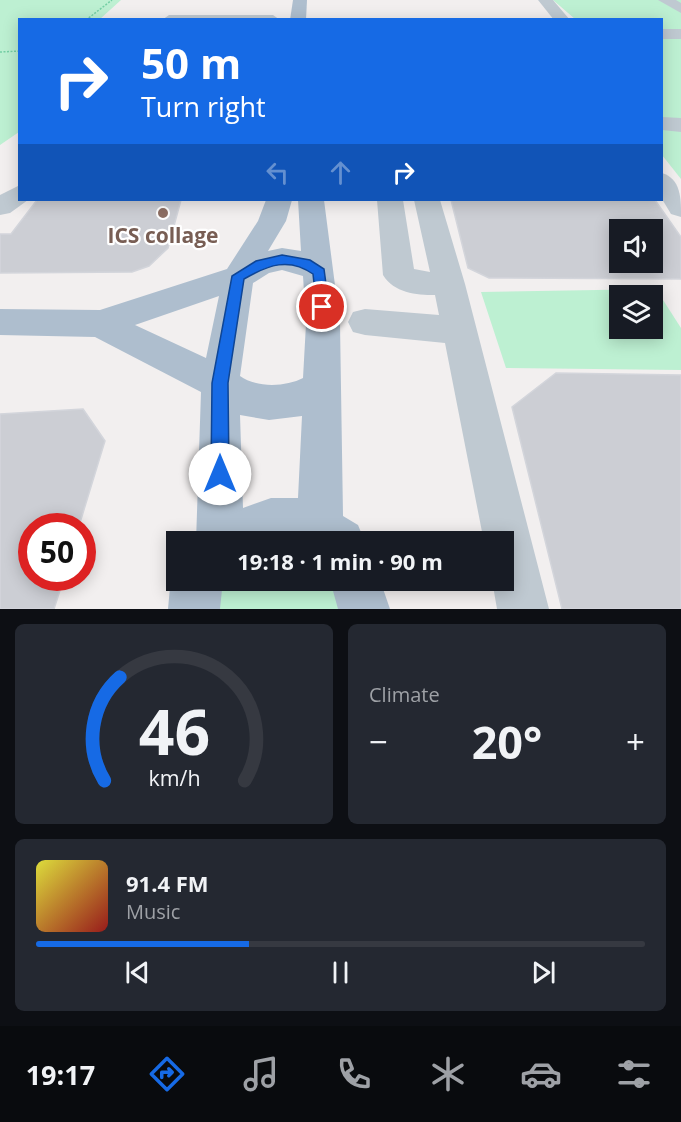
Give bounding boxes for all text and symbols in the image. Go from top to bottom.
text: 50 m [141,34,241,91]
icon: right [42,42,120,120]
text: Turn right [141,88,266,125]
icon: left [261,156,294,189]
icon: ahead [324,156,357,189]
icon: right [387,156,420,189]
marker: ICS collage [156,206,170,220]
map controls [609,219,663,339]
button: sound [609,219,663,273]
place label: ICS collage [108,221,218,249]
pin [296,281,347,332]
button: layers [609,285,663,339]
icon: arrive [305,290,338,323]
position arrow [188,442,252,506]
speed limit sign: 50 [18,513,96,591]
text: 19:18 · 1 min · 90 m [237,546,443,576]
text: Climate [369,681,440,708]
text: 46 [138,688,210,773]
text: 20° [472,711,542,772]
text: − [369,719,388,764]
text: + [626,719,645,764]
text: km/h [148,763,200,792]
text: 91.4 FM [126,868,209,898]
text: Music [126,898,180,925]
icon: previous [121,956,154,989]
icon: pause [324,956,357,989]
icon: next [527,956,560,989]
icon: directions [146,1053,188,1095]
icon: music [240,1053,282,1095]
icon: phone [333,1053,375,1095]
icon: climate [427,1053,469,1095]
icon: car [520,1053,562,1095]
icon: filters [613,1053,655,1095]
text: 19:17 [26,1056,95,1093]

